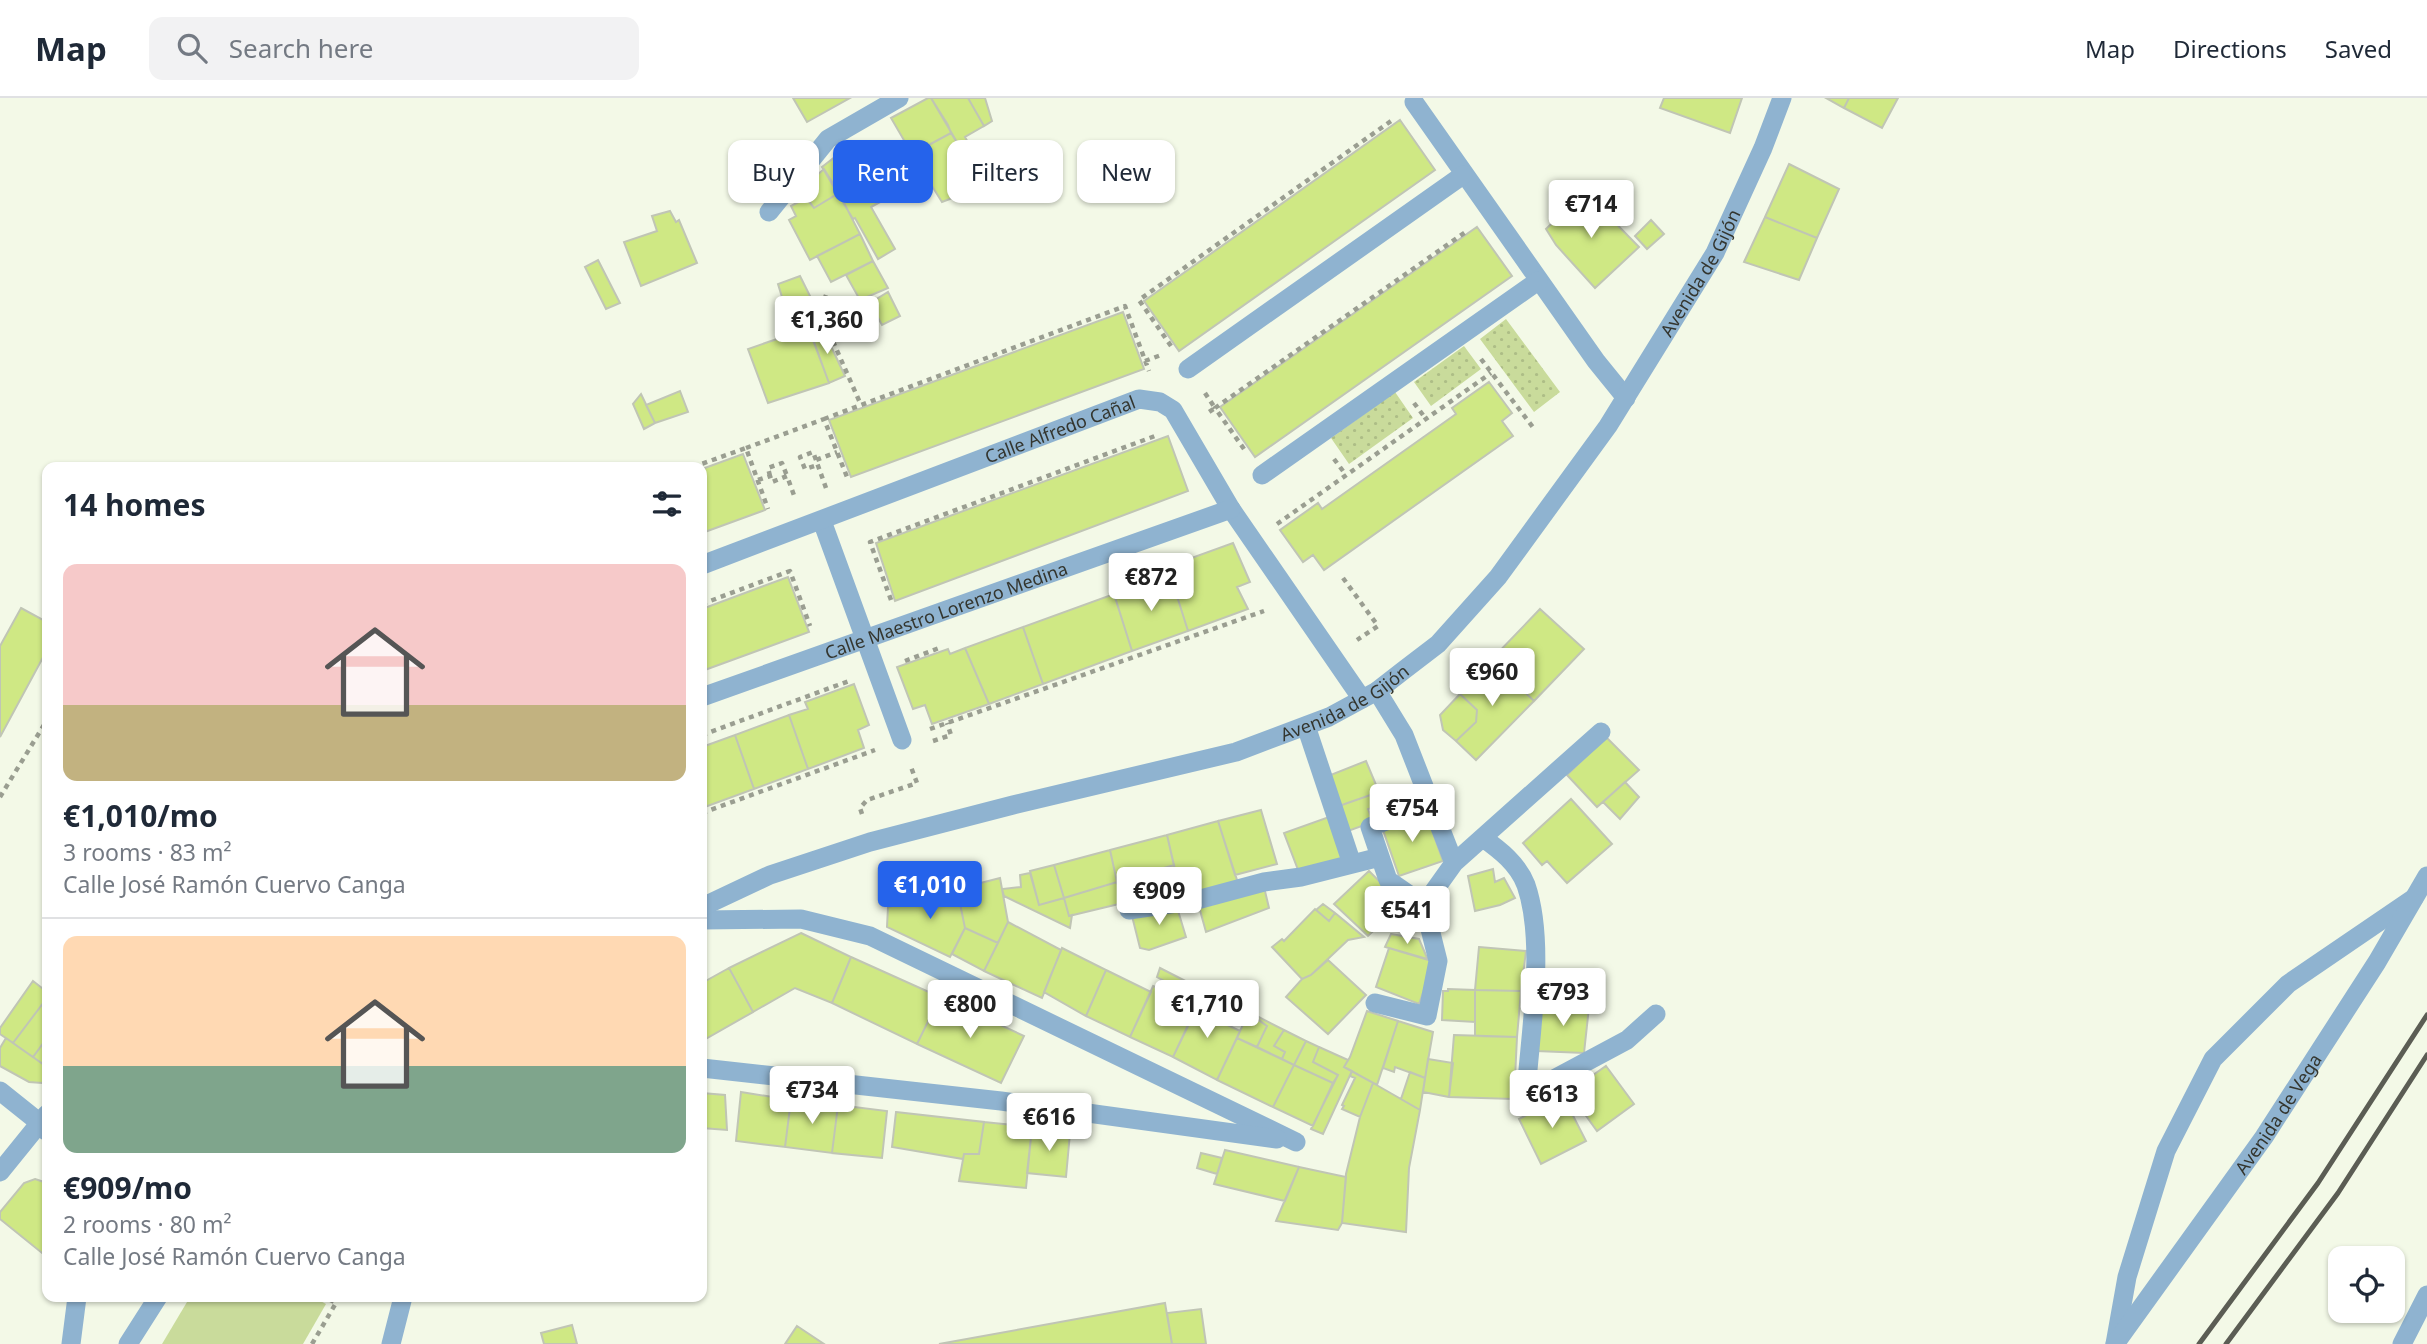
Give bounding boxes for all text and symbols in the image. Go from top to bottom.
search box [149,17,639,80]
text: Map [35,26,107,71]
icon: search [173,29,211,67]
text: Search here [229,30,373,66]
text: Map [2085,32,2135,65]
text: Directions [2173,32,2287,65]
text: Saved [2325,32,2392,65]
chip: Buy [728,140,819,203]
chip: Rent [833,140,933,203]
chip: Filters [947,140,1063,203]
chip: New [1077,140,1175,203]
pin: €714 [1550,180,1632,240]
text: €714 [1565,187,1617,219]
street label: Avenida de Gijón [1654,205,1745,341]
pin: €1,360 [770,296,884,356]
text: €1,360 [791,303,863,335]
street label: Calle Alfredo Cañal [981,389,1139,468]
text: 14 homes [63,484,206,525]
icon: filters [648,485,686,523]
pin: €872 [1110,554,1192,613]
street label: Calle Maestro Lorenzo Medina [821,556,1071,664]
text: €872 [1125,560,1177,592]
icon: home [312,609,438,735]
pin: €960 [1451,648,1533,708]
text: €960 [1466,655,1518,687]
street label: Avenida de Gijón [1277,659,1414,746]
pin: €754 [1371,784,1453,844]
text: €754 [1386,791,1438,823]
text: €1,010/mo [63,795,218,836]
text: 3 rooms · 83 m² [63,836,232,868]
pin: €1,010 [873,862,987,921]
text: Calle José Ramón Cuervo Canga [63,868,406,900]
text: €1,010 [894,868,966,900]
pin: €909 [1118,868,1200,927]
text: €909 [1133,874,1185,906]
pin: €541 [1366,886,1448,946]
text: €541 [1381,893,1433,925]
pin: €793 [1522,968,1604,1028]
text: €793 [1537,975,1589,1007]
icon: home [312,981,438,1107]
pin: €800 [929,981,1011,1040]
pin: €1,710 [1150,981,1264,1040]
text: €800 [944,987,996,1019]
text: €1,710 [1171,987,1243,1019]
street label: Avenida de Vega [2229,1049,2327,1179]
pin: €734 [771,1066,853,1126]
pin: €613 [1511,1070,1593,1130]
text: €734 [786,1073,838,1105]
text: €613 [1526,1077,1578,1109]
pin: €616 [1008,1094,1090,1153]
text: €616 [1023,1100,1075,1132]
text: €909/mo [63,1167,192,1208]
text: 2 rooms · 80 m² [63,1208,232,1240]
text: Calle José Ramón Cuervo Canga [63,1240,406,1272]
map controls [2328,1246,2405,1323]
button: locate [2328,1246,2405,1323]

